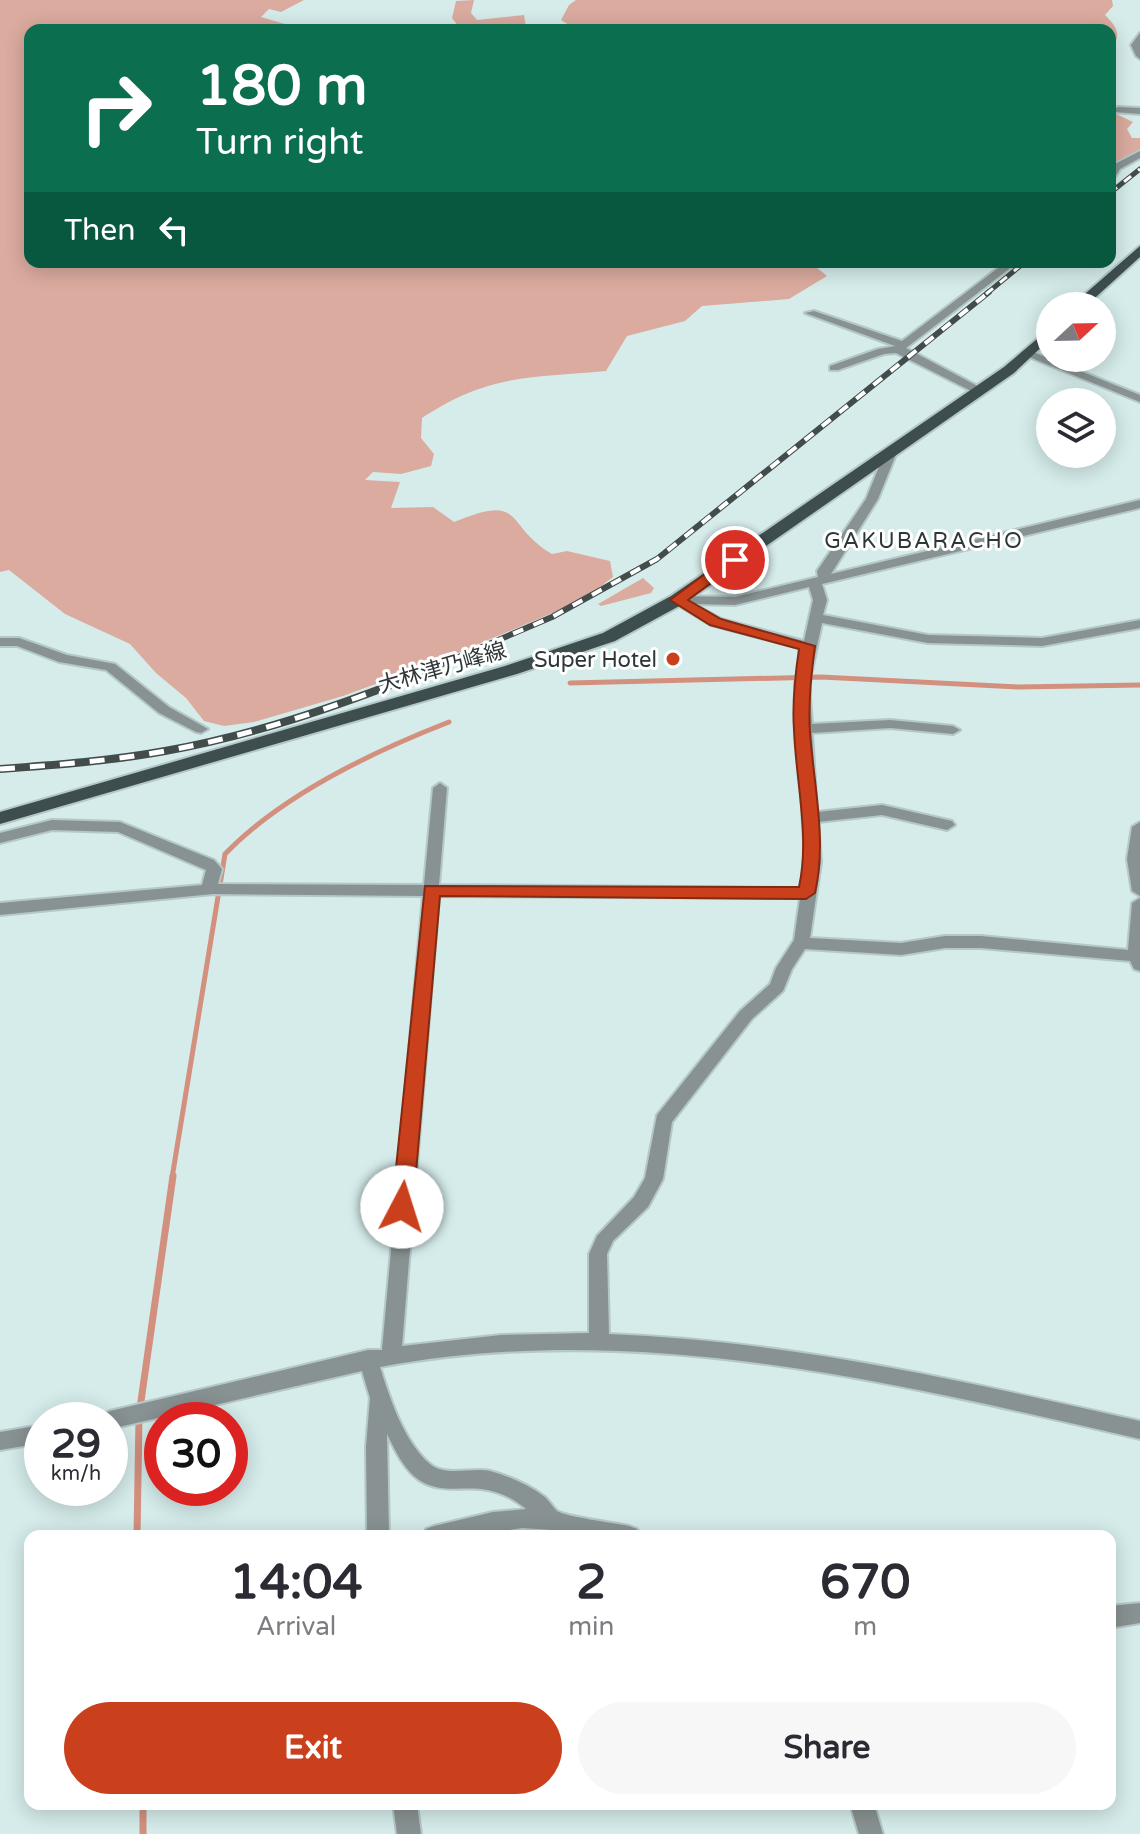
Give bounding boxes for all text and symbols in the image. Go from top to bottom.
text: 180 m [196,53,367,120]
icon: right [64,56,168,160]
text: Turn right [196,121,363,164]
icon: left [152,208,196,252]
text: Then [64,212,136,249]
north arrow [1036,292,1116,372]
map controls [1036,292,1116,468]
button: layers [1036,388,1116,468]
pin [701,526,769,594]
district label: GAKUBARACHO [824,528,1024,554]
icon: arrive [713,538,757,582]
street label: 大林津乃峰線 [375,637,509,699]
place label: Super Hotel [534,647,657,673]
marker: Super Hotel [664,650,682,668]
position arrow [360,1165,444,1249]
speed limit sign: 30 [144,1402,248,1506]
text: 29 [51,1420,101,1468]
text: km/h [51,1462,101,1486]
text: 14:04 [230,1554,363,1612]
text: 2 [576,1554,606,1612]
text: 670 [820,1554,910,1612]
text: Arrival [256,1611,336,1642]
text: min [568,1611,614,1642]
text: m [853,1611,877,1642]
button: Exit [64,1702,562,1794]
button: Share [578,1702,1076,1794]

